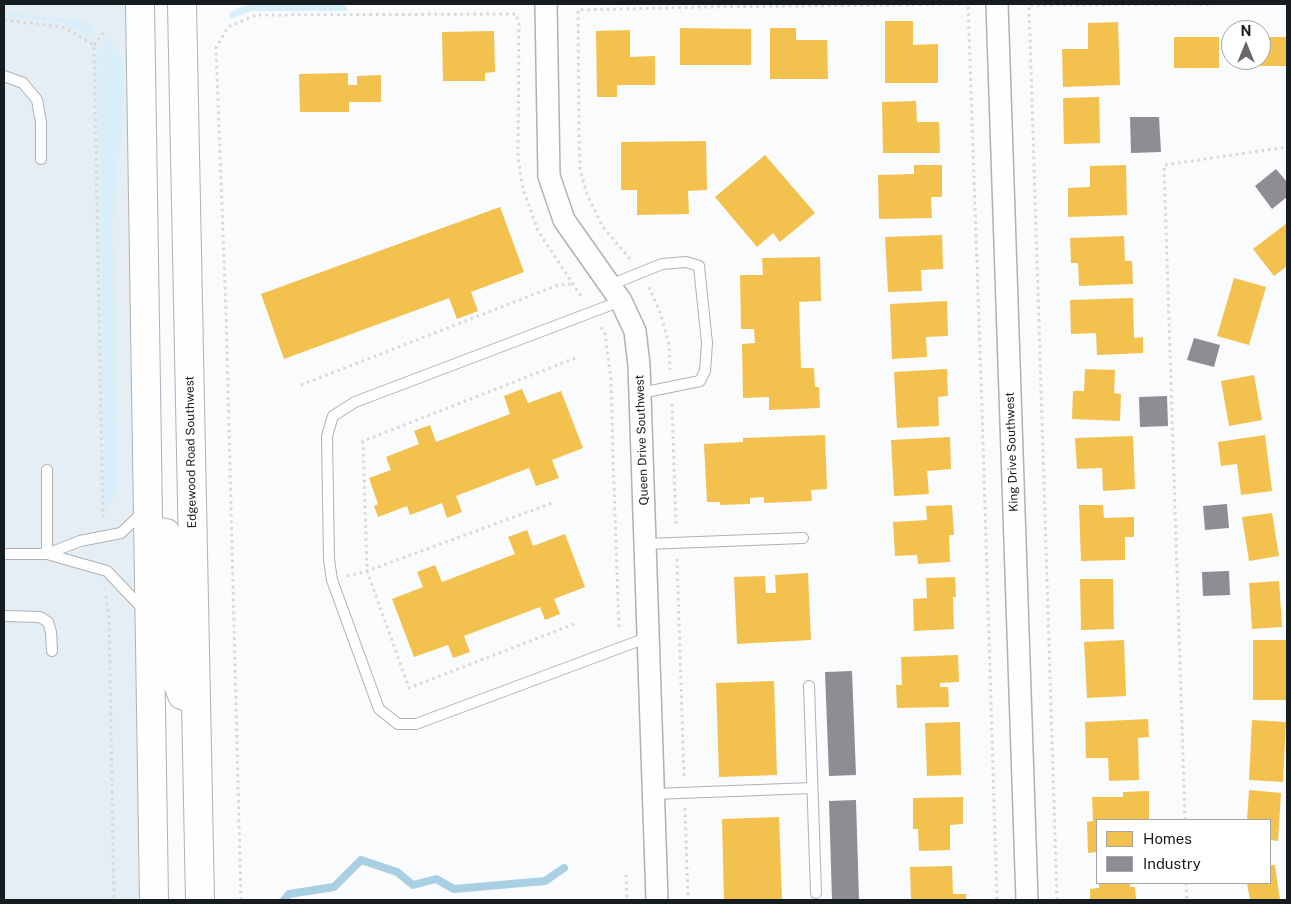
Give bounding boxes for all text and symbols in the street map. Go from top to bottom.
north arrow [1221,20,1271,70]
text: N [1241,23,1251,39]
street label: Queen Drive Southwest [633,374,651,506]
street label: Edgewood Road Southwest [182,376,200,528]
street label: King Drive Southwest [1003,392,1021,512]
legend [1096,819,1271,884]
text: Homes [1143,830,1192,847]
text: Industry [1143,855,1201,872]

